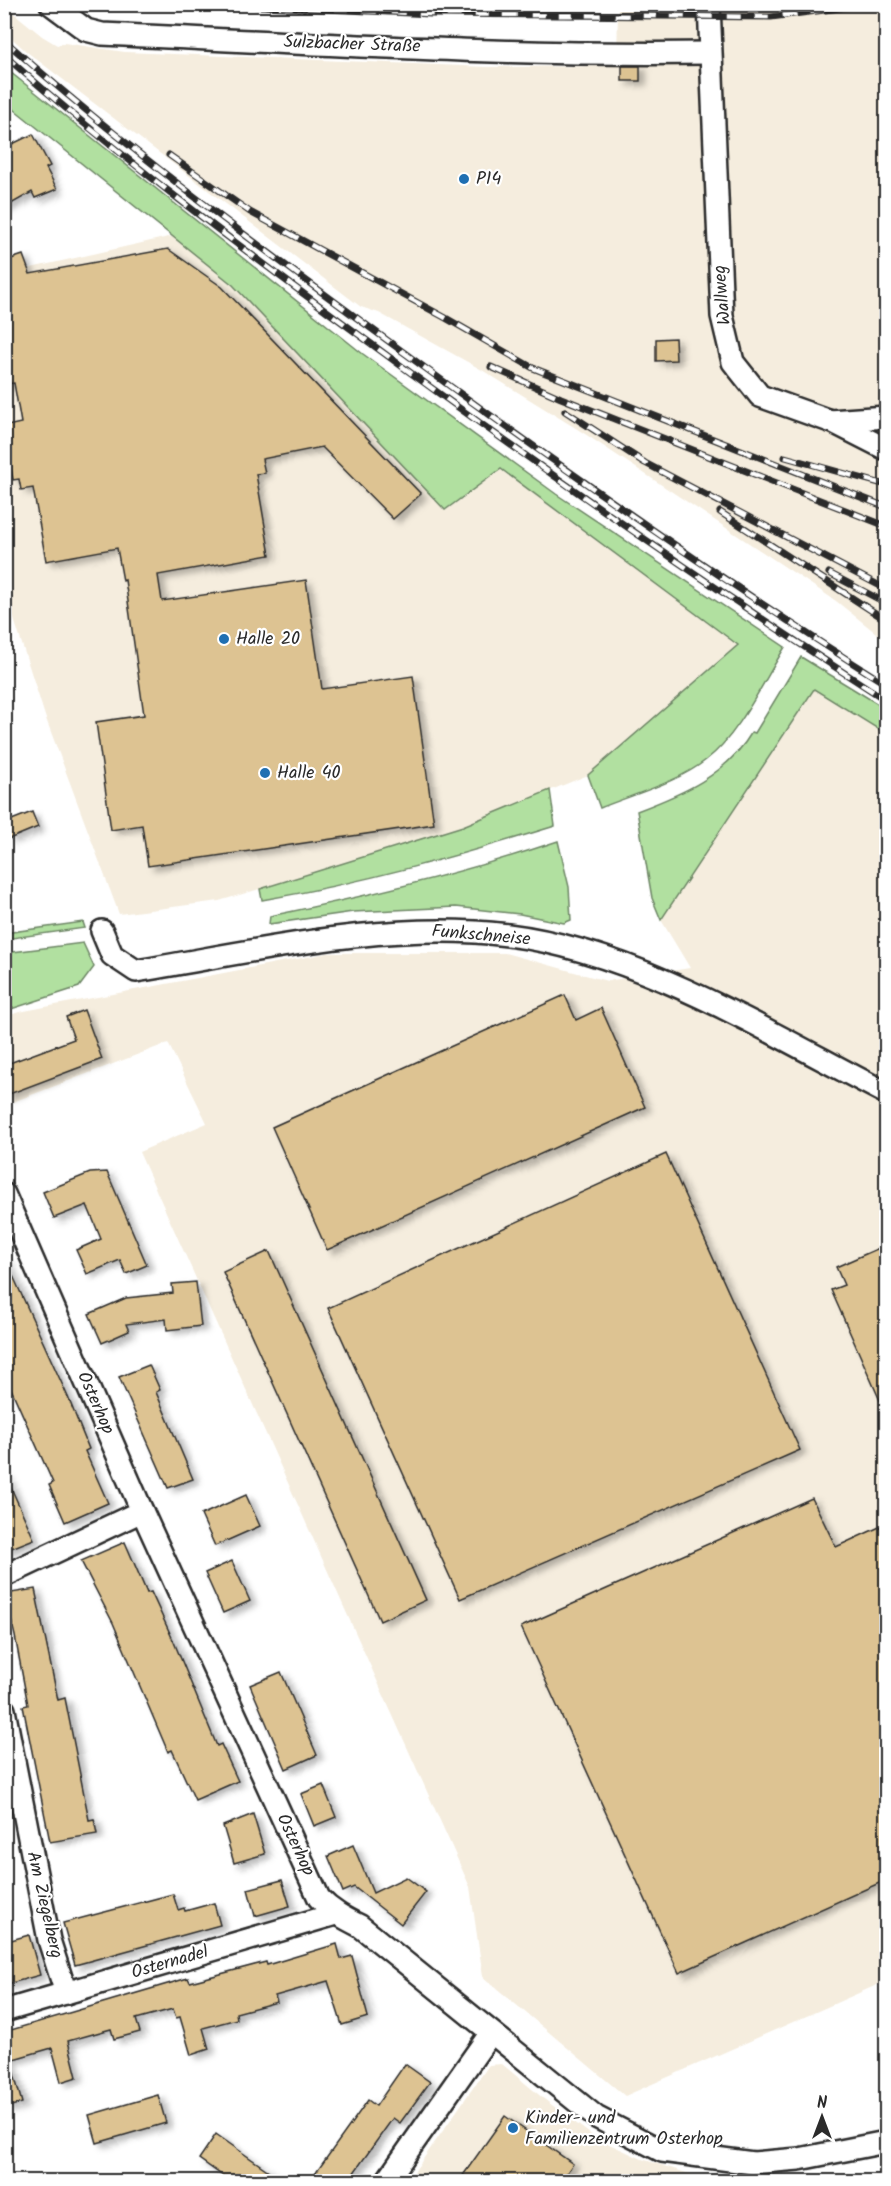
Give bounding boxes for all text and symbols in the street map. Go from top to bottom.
street label: Sulzbacher Straße [283,28,421,62]
place label: P14 [476,165,501,194]
marker: P14 [457,172,471,186]
street label: Wallweg [706,264,740,326]
place label: Halle 20 [236,625,300,654]
marker: Halle 20 [217,632,231,646]
place label: Halle 40 [277,759,341,788]
marker: Halle 40 [258,766,272,780]
street label: Funkschneise [430,917,532,955]
street label: Osterhop [68,1367,122,1439]
street label: Osterhop [268,1809,322,1881]
street label: Am Ziegelberg [18,1849,70,1961]
street label: Osternadel [128,1938,213,1988]
north arrow [792,2087,852,2147]
text: N [817,2091,827,2116]
place label: Kinder- und Familienzentrum Osterhop [525,2104,723,2154]
marker: Kinder- und Familienzentrum Osterhop [506,2121,520,2135]

